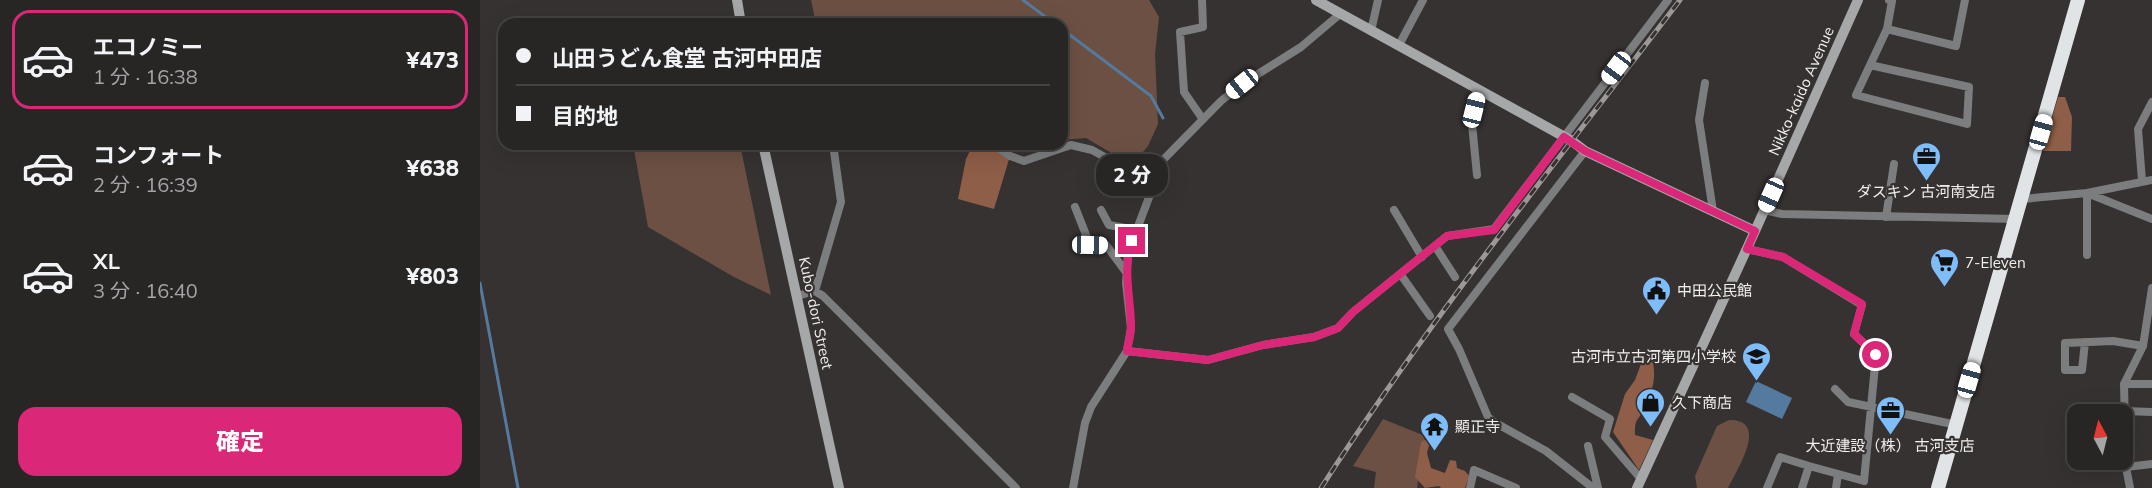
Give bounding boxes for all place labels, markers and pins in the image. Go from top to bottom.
office icon: ダスキン 古河南支店 [1910,140,1942,182]
place label: ダスキン 古河南支店 [1857,182,1995,201]
supermarket icon: 7-Eleven [1928,246,1960,288]
place label: 7-Eleven [1965,253,2026,272]
public building icon: 中田公民館 [1640,274,1672,316]
place label: 中田公民館 [1677,281,1752,300]
school or university icon: 古河市立古河第四小学校 [1741,340,1773,382]
place label: 古河市立古河第四小学校 [1571,347,1736,366]
shop icon: 久下商店 [1635,386,1667,428]
place label: 久下商店 [1672,393,1732,412]
office icon: 大近建設（株） 古河支店 [1874,394,1906,436]
temple icon: 顯正寺 [1418,410,1450,452]
place label: 顯正寺 [1455,417,1500,436]
place label: 大近建設（株） 古河支店 [1806,436,1974,455]

